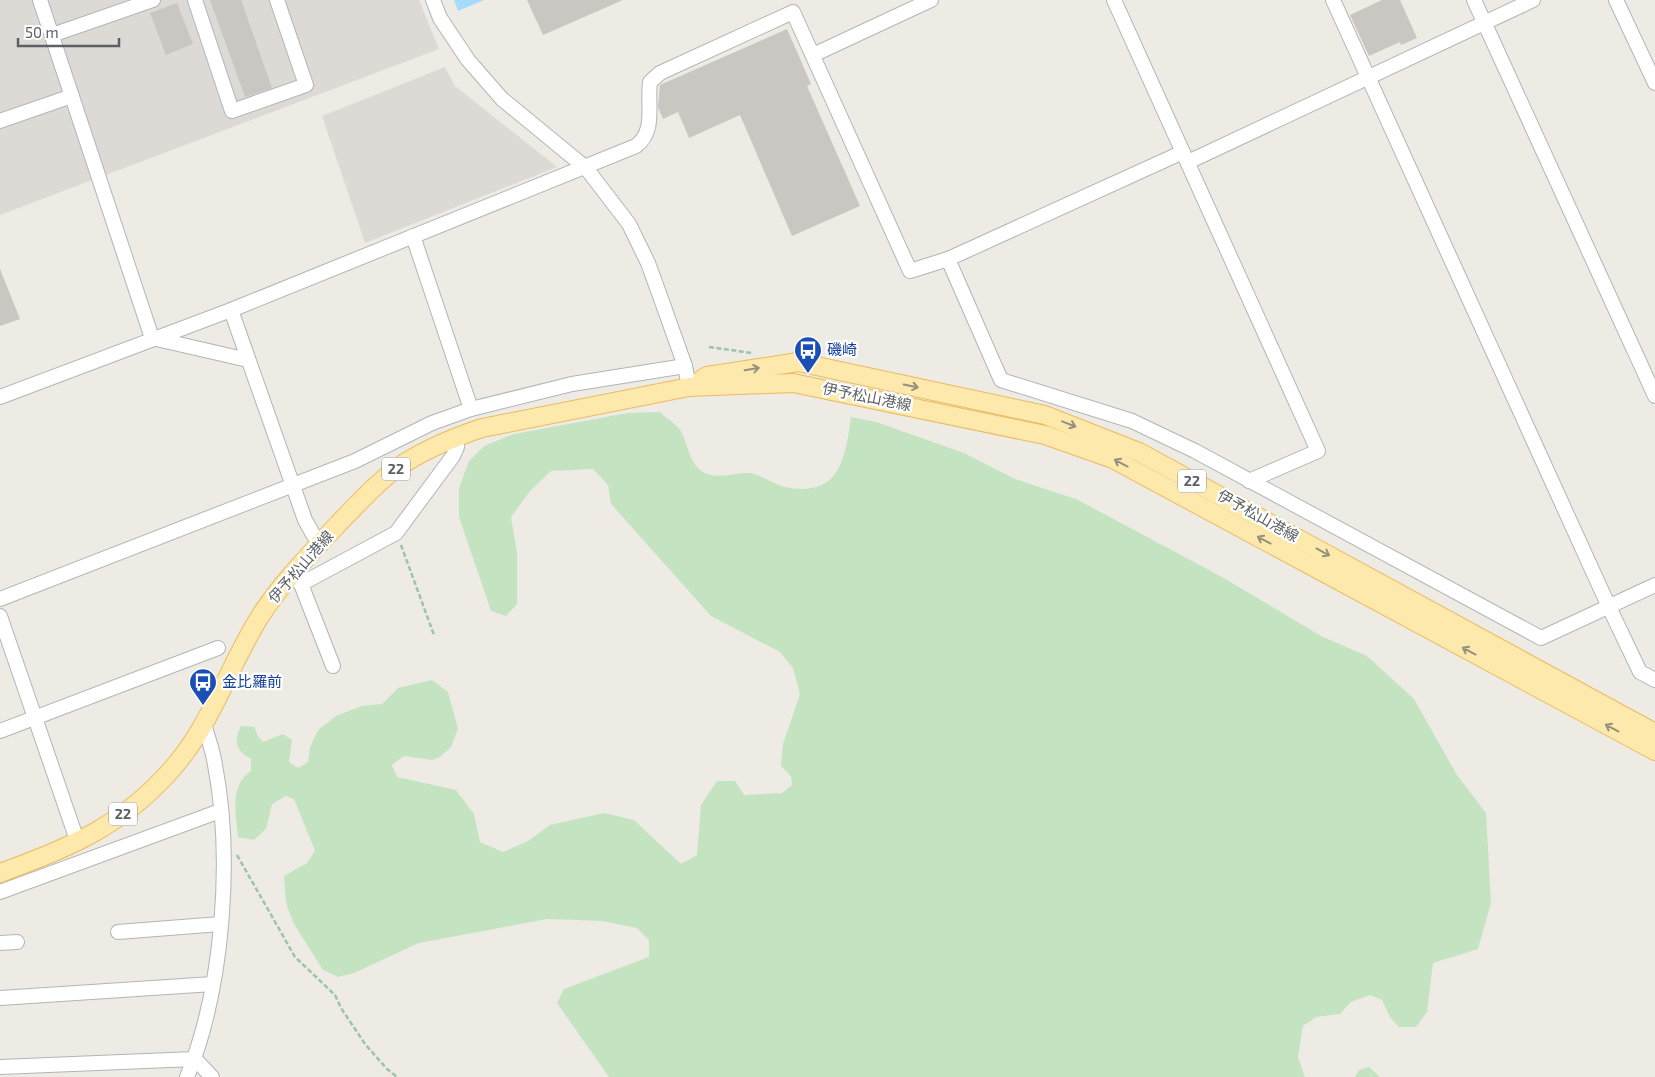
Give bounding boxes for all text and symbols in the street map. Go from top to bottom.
scale bar [18,15,119,47]
text: 50 m [25,23,59,41]
bus stop icon: 磯崎 [793,335,823,374]
place label: 磯崎 [827,340,857,358]
one-way arrow [743,363,759,373]
street label: 伊予松山港線 [821,379,913,413]
one-way arrow [902,382,918,391]
one-way arrow [1060,420,1076,429]
road number: 22 [382,458,410,480]
one-way arrow [1114,458,1129,468]
road number: 22 [1178,470,1206,492]
street label: 伊予松山港線 [1215,485,1302,545]
street label: 伊予松山港線 [264,526,337,606]
one-way arrow [1258,535,1272,545]
one-way arrow [1315,548,1330,557]
one-way arrow [1462,646,1477,655]
bus stop icon: 金比羅前 [188,667,218,706]
place label: 金比羅前 [222,672,282,690]
one-way arrow [1605,723,1620,732]
road number: 22 [109,802,137,826]

